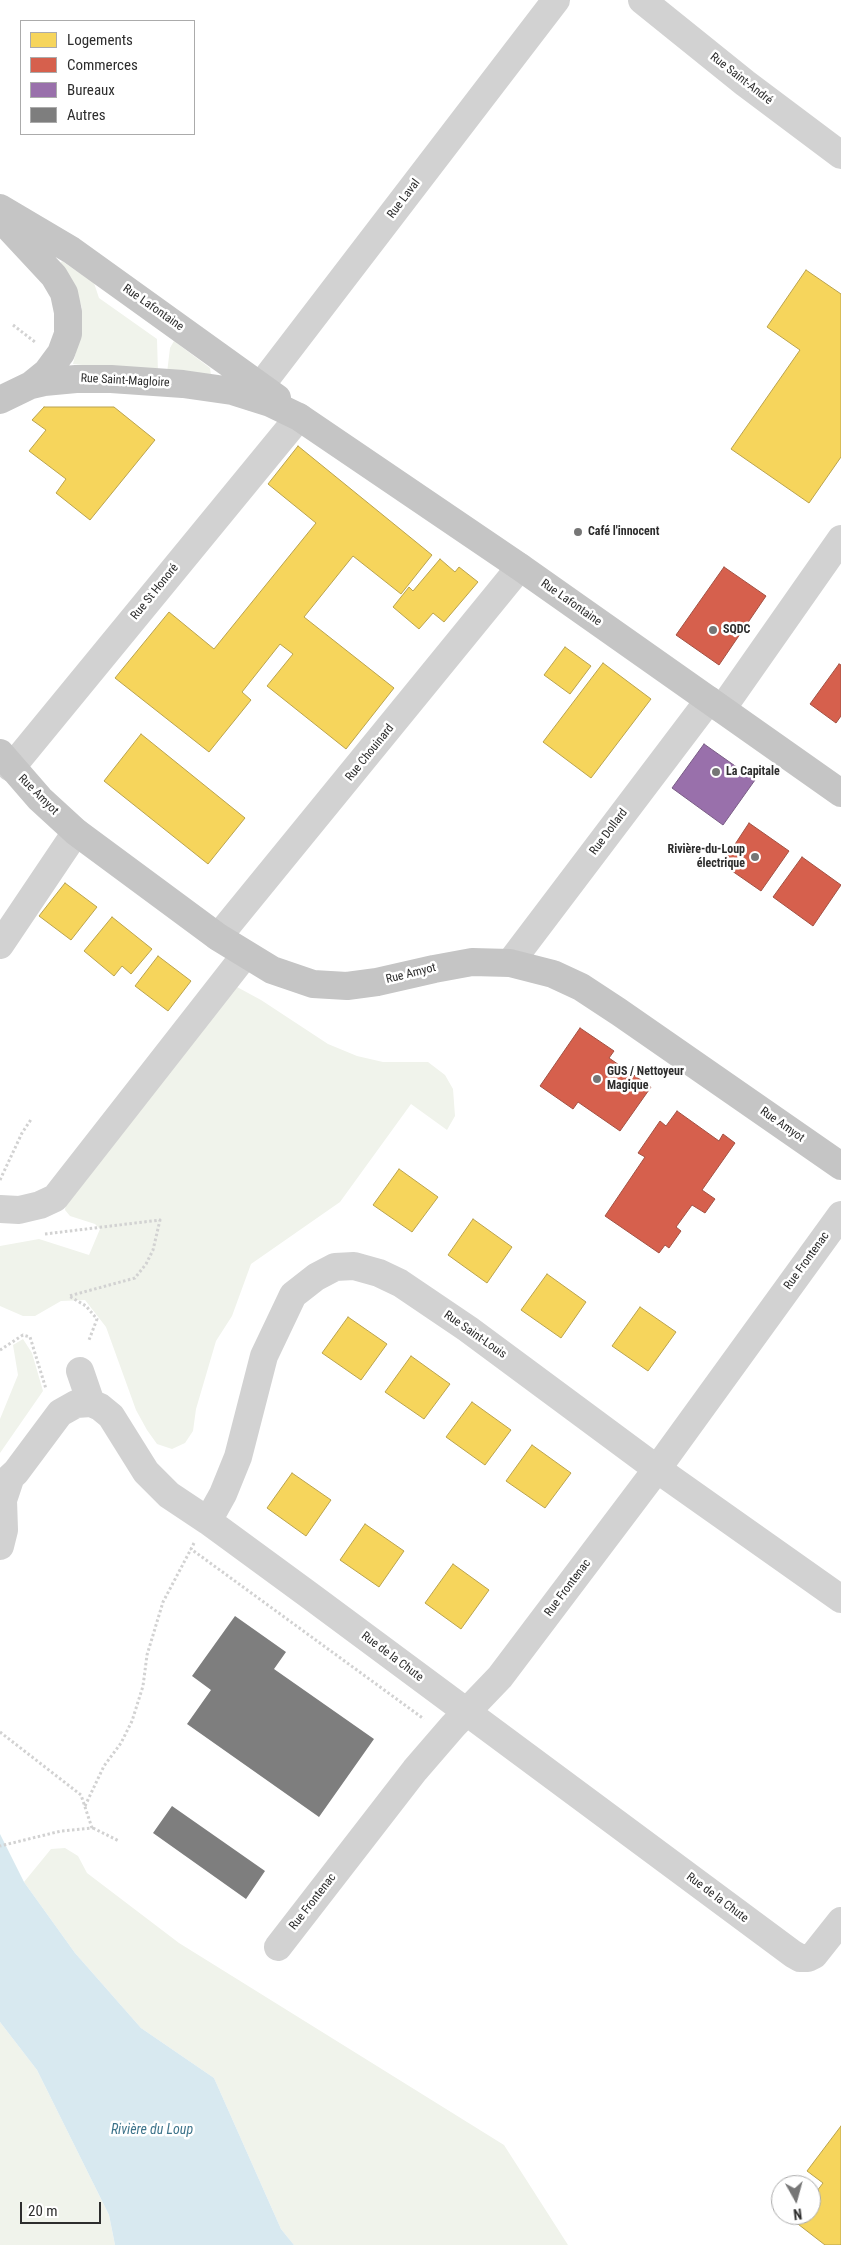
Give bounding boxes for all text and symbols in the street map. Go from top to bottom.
legend [20,20,195,135]
text: Logements [67,31,133,49]
street label: Rue Saint-André [707,50,775,108]
text: Commerces [67,56,138,74]
text: Bureaux [67,81,115,99]
text: Autres [67,106,106,124]
street label: Rue Laval [385,177,423,221]
street label: Rue Lafontaine [120,282,186,334]
street label: Rue Saint-Magloire [80,371,170,391]
place label: Café l'innocent [588,525,659,539]
marker: Café l'innocent [572,526,584,538]
street label: Rue St Honoré [128,561,182,623]
street label: Rue Lafontaine [538,577,604,629]
place label: SQDC [723,623,750,637]
marker: SQDC [707,624,719,636]
street label: Rue Chouinard [343,722,397,784]
place label: La Capitale [726,765,780,779]
marker: La Capitale [710,766,722,778]
street label: Rue Amyot [15,772,61,818]
street label: Rue Dollard [587,806,631,858]
place label: Rivière-du-Loup électrique [668,843,745,871]
marker: Rivière-du-Loup électrique [749,851,761,863]
street label: Rue Amyot [385,961,437,987]
place label: GUS / Nettoyeur Magique [607,1065,684,1093]
marker: GUS / Nettoyeur Magique [591,1073,603,1085]
street label: Rue Amyot [757,1104,807,1146]
street label: Rue Frontenac [781,1229,833,1293]
street label: Rue Saint-Louis [441,1308,509,1362]
street label: Rue Frontenac [542,1557,594,1619]
street label: Rue de la Chute [358,1629,426,1685]
street label: Rue de la Chute [683,1870,751,1926]
street label: Rue Frontenac [286,1871,340,1933]
water label: Rivière du Loup [111,2122,193,2138]
north arrow [771,2175,821,2225]
scale bar [22,2192,104,2224]
text: 20 m [28,2202,58,2220]
text: N [792,2205,803,2222]

